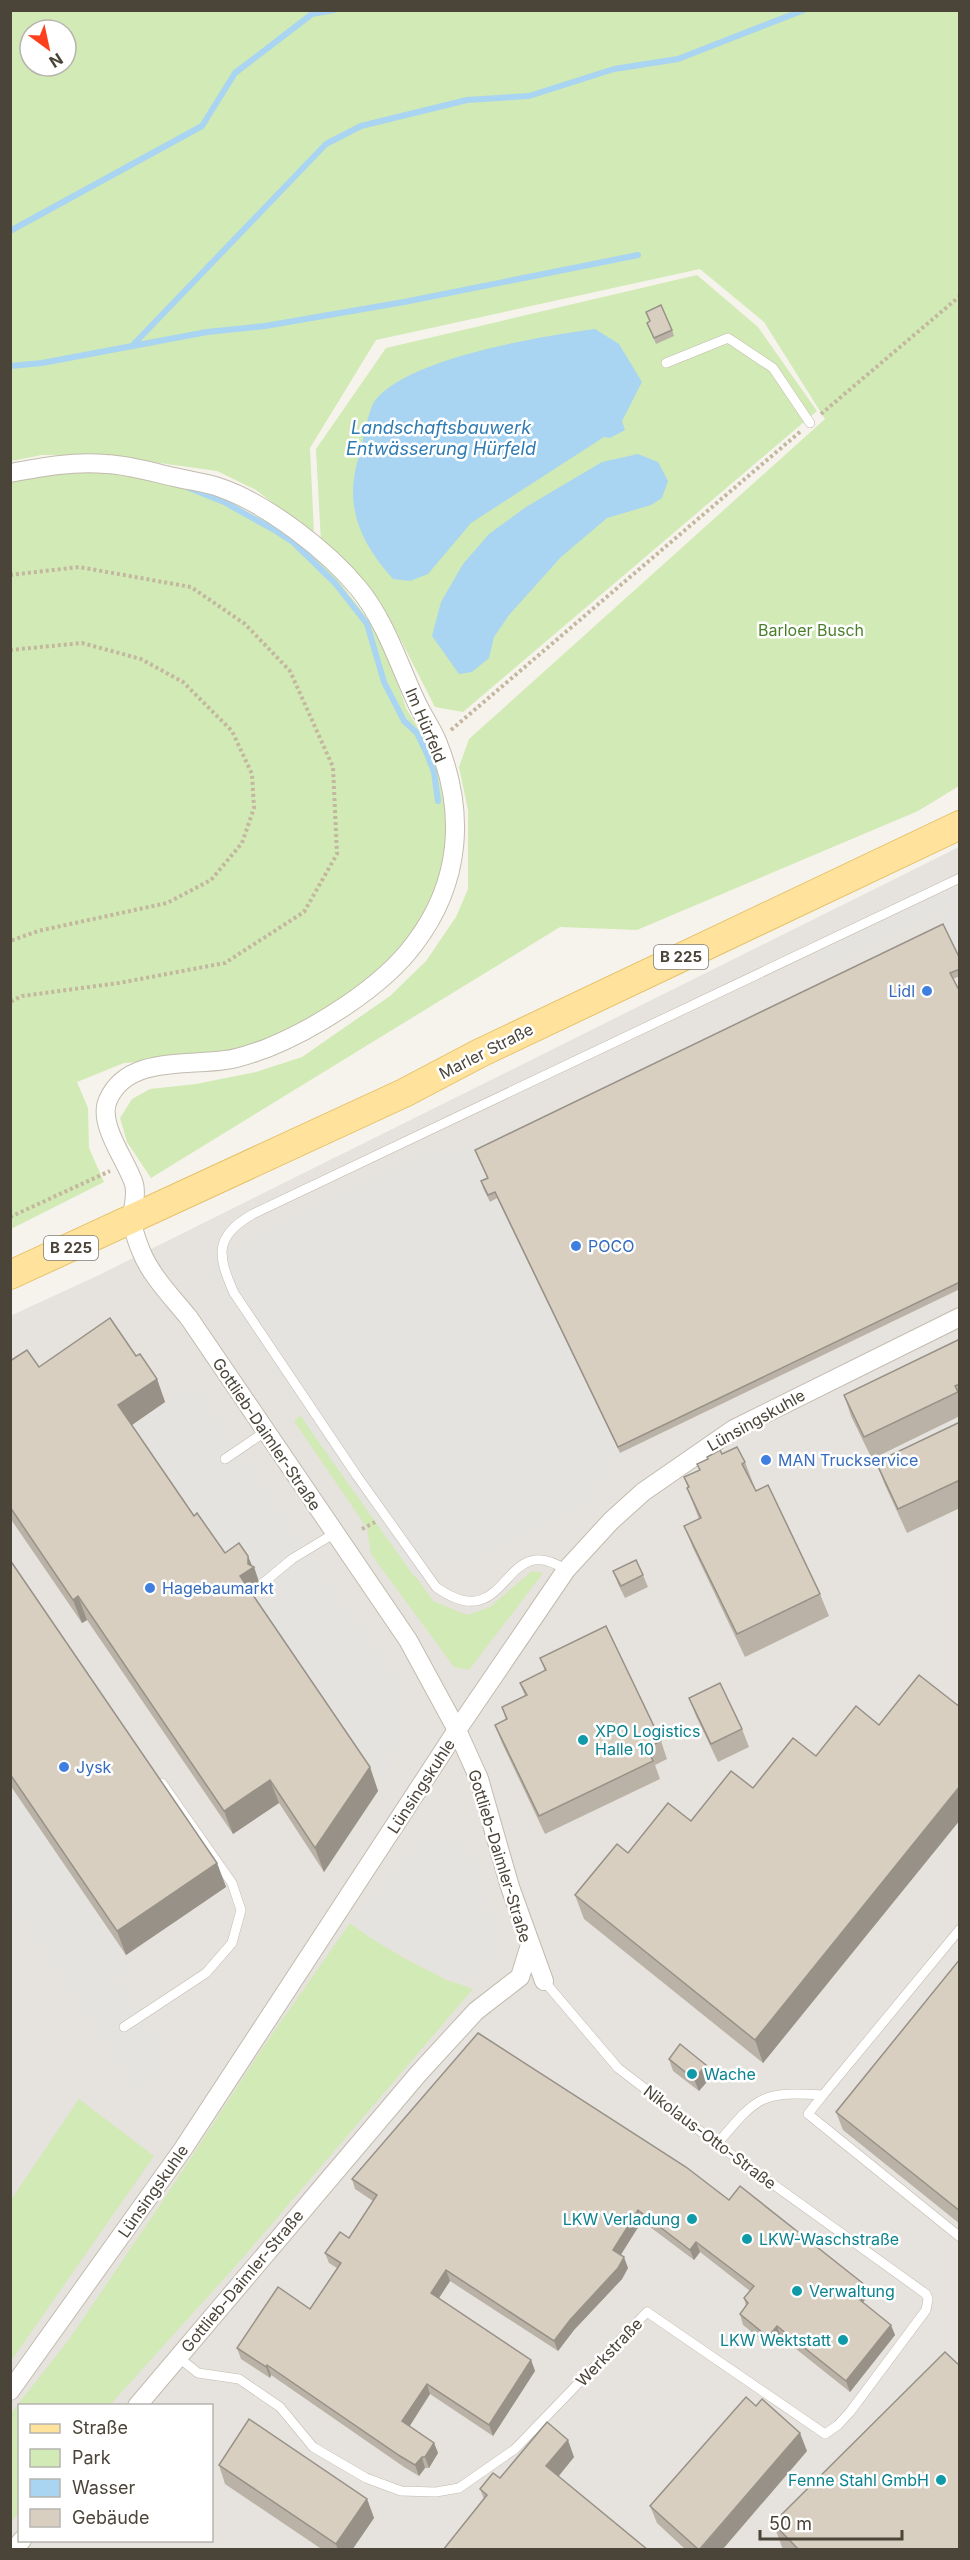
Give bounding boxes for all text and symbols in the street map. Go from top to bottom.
north arrow [18,18,78,78]
text: N [46,49,67,72]
water label: Landschaftsbauwerk Entwässerung Hürfeld [346,417,536,459]
park label: Barloer Busch [758,620,864,640]
street label: Im Hürfeld [401,685,451,765]
road number: B 225 [654,945,708,969]
place label: Lidl [888,981,915,1001]
marker: Lidl [920,984,934,998]
street label: Marler Straße [436,1019,536,1083]
road number: B 225 [44,1236,98,1260]
place label: POCO [588,1236,634,1256]
marker: POCO [569,1239,583,1253]
street label: Gottlieb-Daimler-Straße [208,1354,326,1514]
street label: Lünsingskuhle [704,1385,808,1455]
place label: MAN Truckservice [778,1450,918,1470]
marker: MAN Truckservice [759,1453,773,1467]
place label: Hagebaumarkt [162,1578,274,1598]
marker: Hagebaumarkt [143,1581,157,1595]
place label: XPO Logistics Halle 10 [595,1721,700,1759]
marker: XPO Logistics Halle 10 [576,1733,590,1747]
street label: Lünsingskuhle [383,1735,459,1837]
place label: Jysk [76,1757,112,1777]
marker: Jysk [57,1760,71,1774]
street label: Gottlieb-Daimler-Straße [464,1767,536,1945]
place label: Wache [704,2064,756,2084]
marker: Wache [685,2067,699,2081]
street label: Nikolaus-Otto-Straße [640,2081,780,2193]
street label: Lünsingskuhle [114,2141,192,2241]
street label: Gottlieb-Daimler-Straße [177,2206,307,2356]
place label: LKW Verladung [563,2209,680,2229]
marker: LKW Verladung [685,2212,699,2226]
place label: LKW-Waschstraße [759,2229,899,2249]
marker: LKW-Waschstraße [740,2232,754,2246]
place label: Verwaltung [809,2281,895,2301]
marker: Verwaltung [790,2284,804,2298]
street label: Werkstraße [572,2314,646,2390]
place label: LKW Wektstatt [720,2330,831,2350]
marker: LKW Wektstatt [836,2333,850,2347]
legend [18,2404,213,2542]
text: Straße [72,2417,128,2438]
text: Park [72,2447,111,2468]
place label: Fenne Stahl GmbH [788,2470,929,2490]
marker: Fenne Stahl GmbH [934,2473,948,2487]
text: Wasser [72,2477,135,2498]
scale bar [760,2503,902,2541]
text: Gebäude [72,2507,149,2528]
text: 50 m [769,2513,812,2534]

